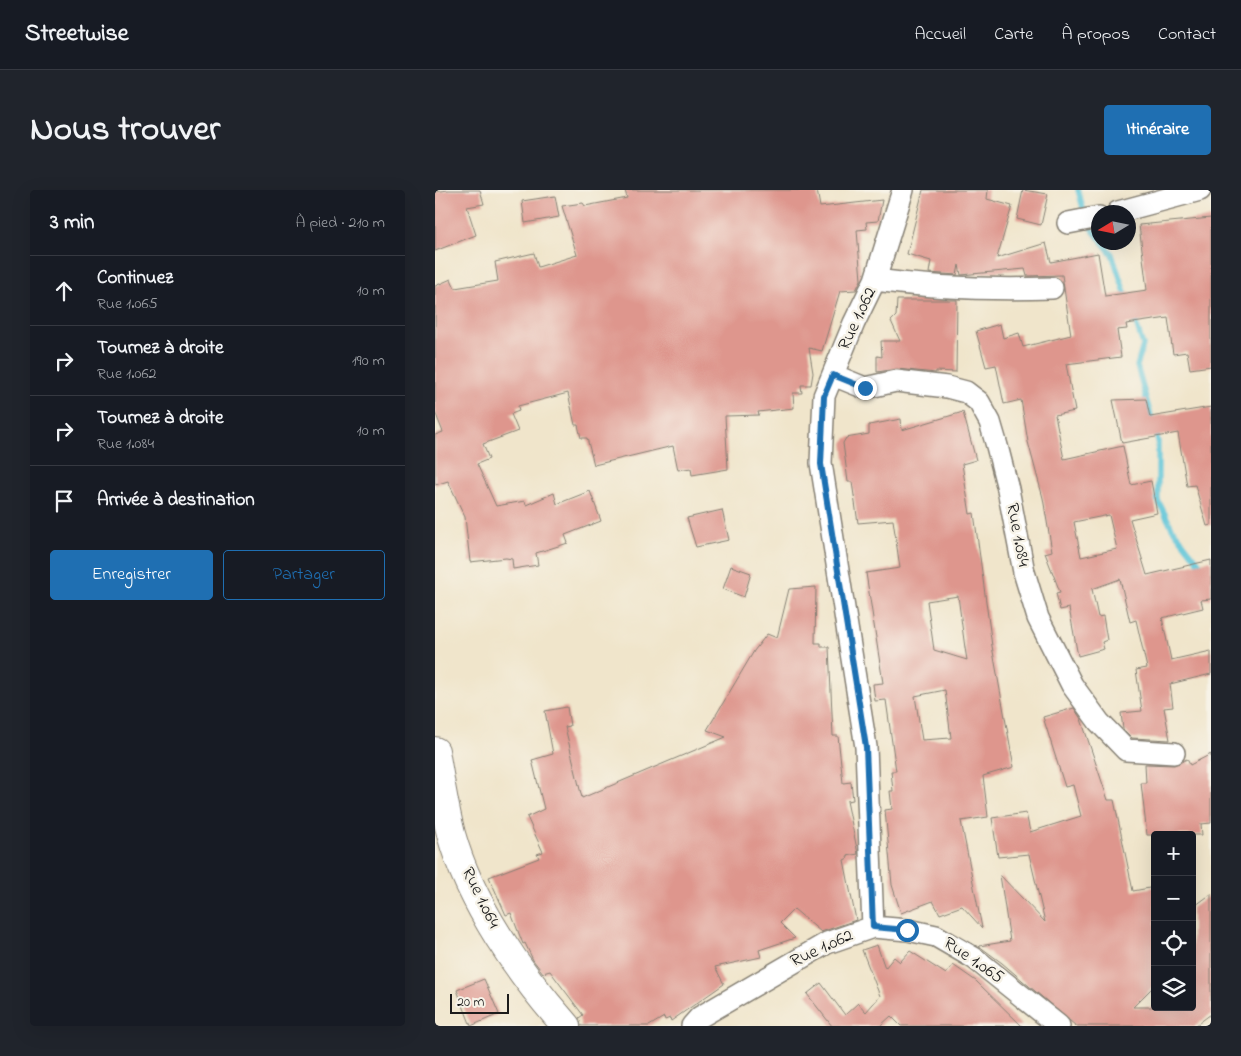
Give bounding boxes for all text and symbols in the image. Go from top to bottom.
text: Streetwise [25,17,129,52]
text: Accueil [914,22,966,48]
text: Carte [994,22,1033,48]
text: À propos [1061,22,1130,48]
text: Contact [1158,22,1216,48]
text: Nous trouver [30,105,220,156]
button: Itinéraire [1104,105,1211,155]
north arrow [1091,205,1136,250]
text: 3 min [50,208,94,238]
text: À pied · 210 m [296,211,385,235]
text: Continuez [97,265,173,292]
icon: ahead [50,277,78,305]
text: 10 m [357,279,385,303]
street label: Rue 1.062 [832,283,884,355]
text: Rue 1.065 [97,292,158,316]
text: Tournez à droite [97,335,223,362]
icon: right [50,347,78,375]
text: 190 m [352,349,385,373]
text: Rue 1.062 [97,362,156,386]
route end [854,377,877,400]
text: Tournez à droite [97,405,223,432]
icon: right [50,417,78,445]
text: 10 m [357,419,385,443]
text: Rue 1.084 [97,432,154,456]
icon: arrive [50,487,78,515]
text: Arrivée à destination [97,487,255,514]
street label: Rue 1.084 [998,501,1036,570]
button: Enregistrer [50,550,213,600]
button: Partager [223,550,385,600]
map controls [1151,831,1196,1011]
button: + [1151,831,1196,876]
street label: Rue 1.064 [454,863,506,934]
button: − [1151,876,1196,921]
route start [896,919,919,942]
button: locate [1151,921,1196,966]
street label: Rue 1.062 [786,923,858,975]
street label: Rue 1.065 [937,931,1009,991]
button: layers [1151,966,1196,1011]
scale bar [450,991,509,1014]
text: 20 m [457,992,484,1013]

